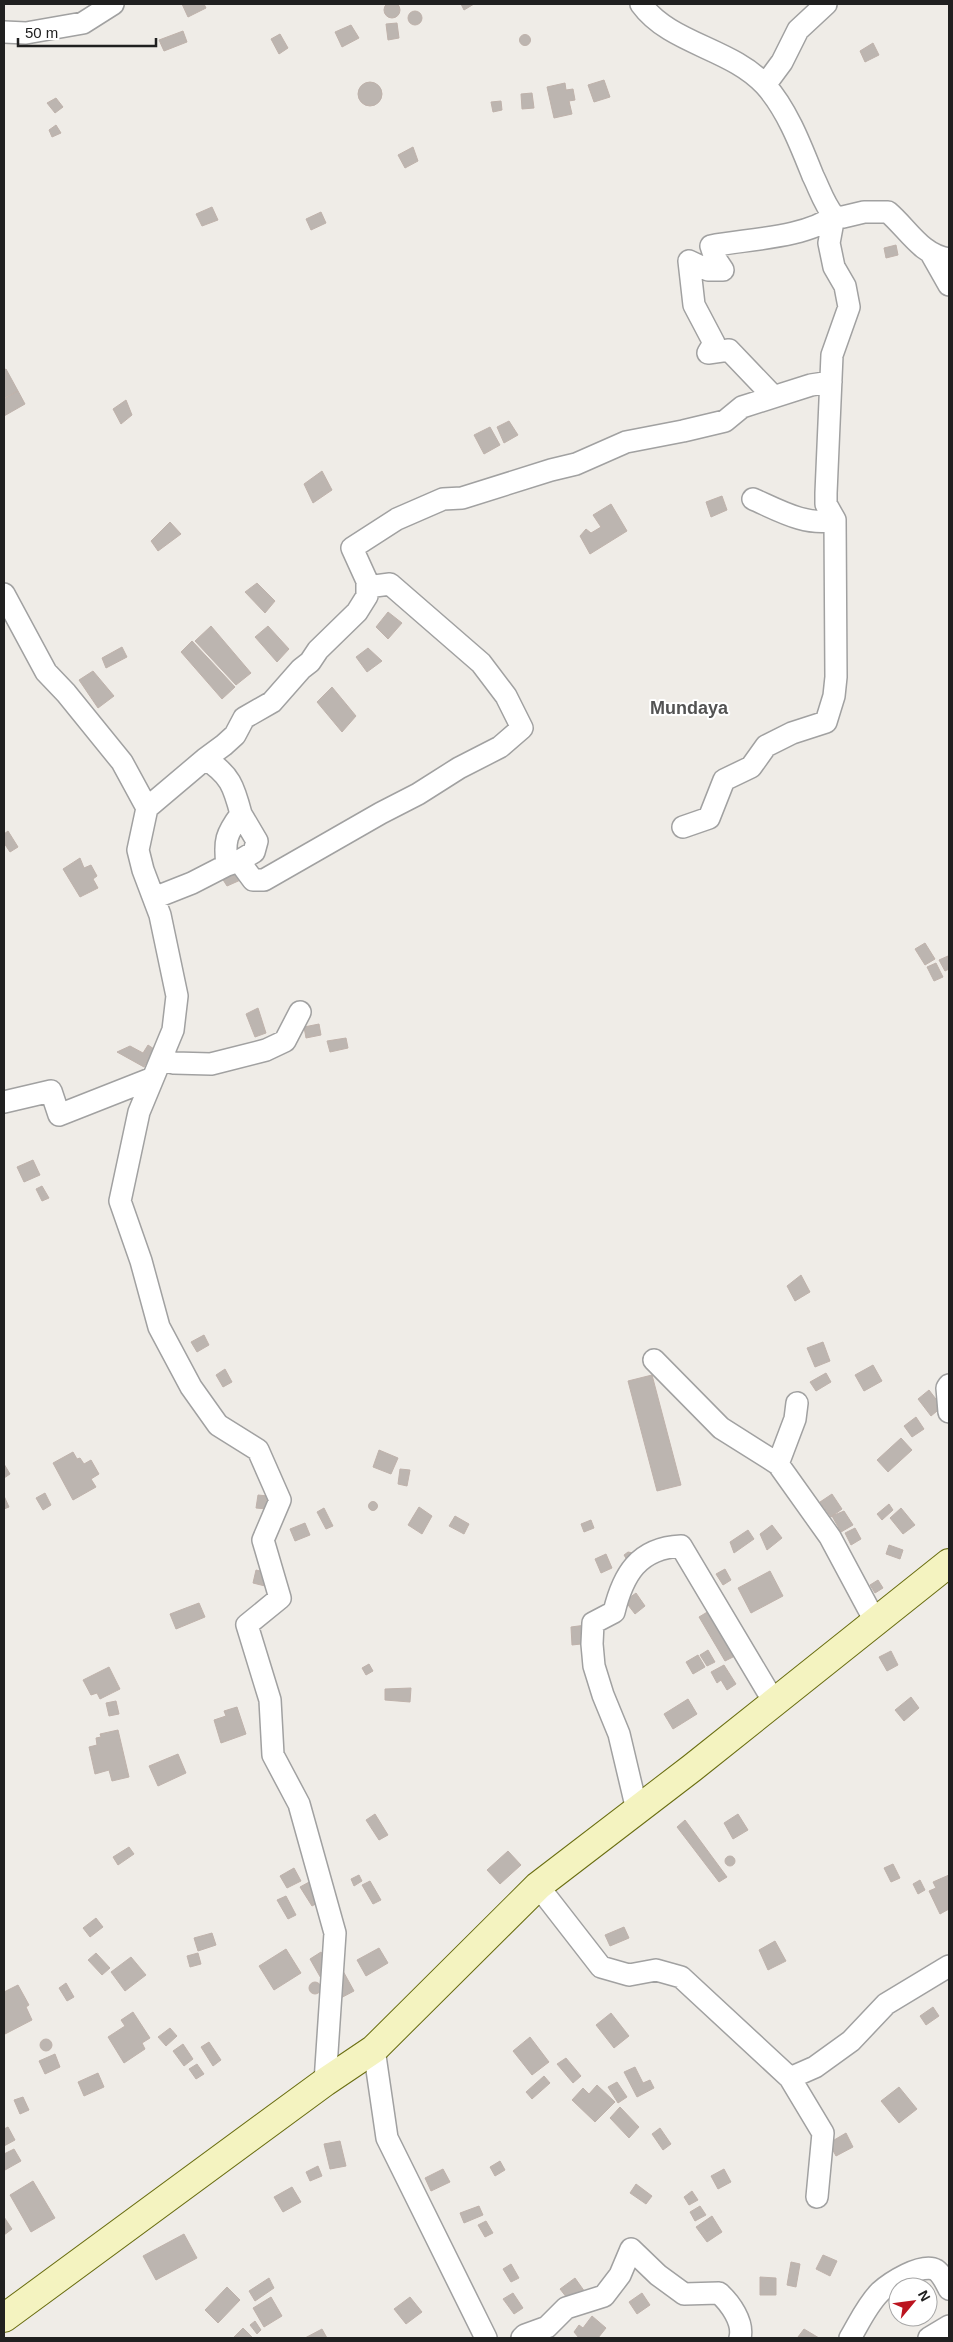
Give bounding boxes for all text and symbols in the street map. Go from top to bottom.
scale bar [18,15,155,47]
text: 50 m [25,24,58,41]
district label: Mundaya [650,698,729,718]
north arrow [888,2277,938,2327]
text: N [915,2287,934,2304]

